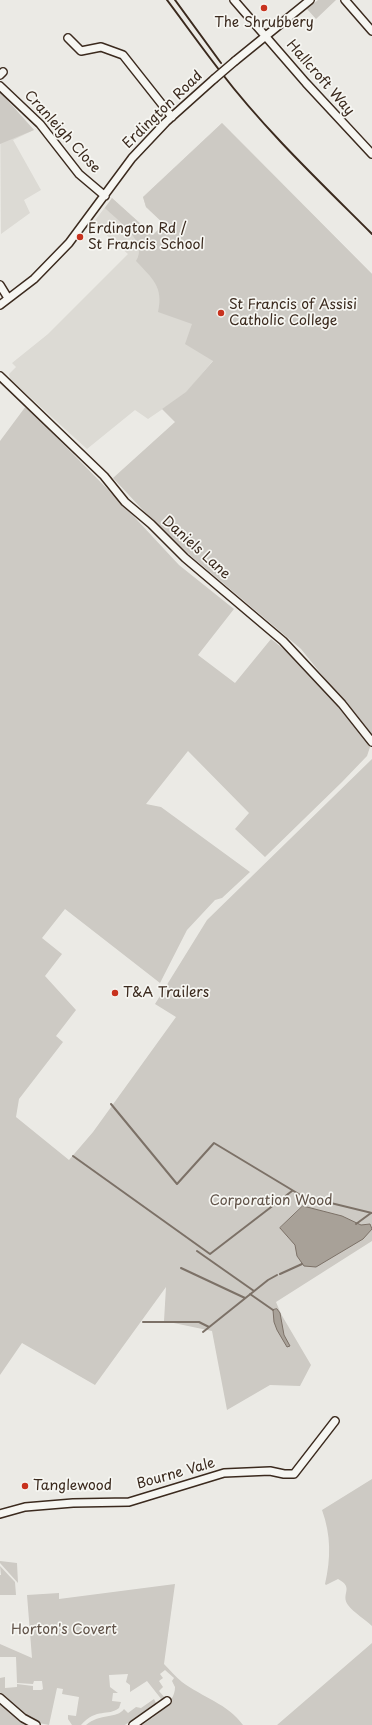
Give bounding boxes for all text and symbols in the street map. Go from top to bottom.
marker: The Shrubbery [259,3,269,13]
place label: The Shrubbery [214,15,314,31]
street label: Hallcroft Way [283,37,357,119]
street label: Erdington Road [120,68,206,152]
street label: Cranleigh Close [20,87,104,177]
place label: Erdington Rd / St Francis School [88,221,204,254]
marker: Erdington Rd / St Francis School [75,232,85,242]
place label: St Francis of Assisi Catholic College [229,297,357,330]
marker: St Francis of Assisi Catholic College [216,308,226,318]
street label: Daniels Lane [158,513,234,583]
place label: T&A Trailers [123,985,209,1001]
marker: T&A Trailers [110,988,120,998]
park label: Corporation Wood [210,1193,332,1209]
street label: Bourne Vale [135,1455,217,1493]
place label: Tanglewood [33,1478,112,1494]
marker: Tanglewood [20,1481,30,1491]
park label: Horton's Covert [11,1622,117,1638]

